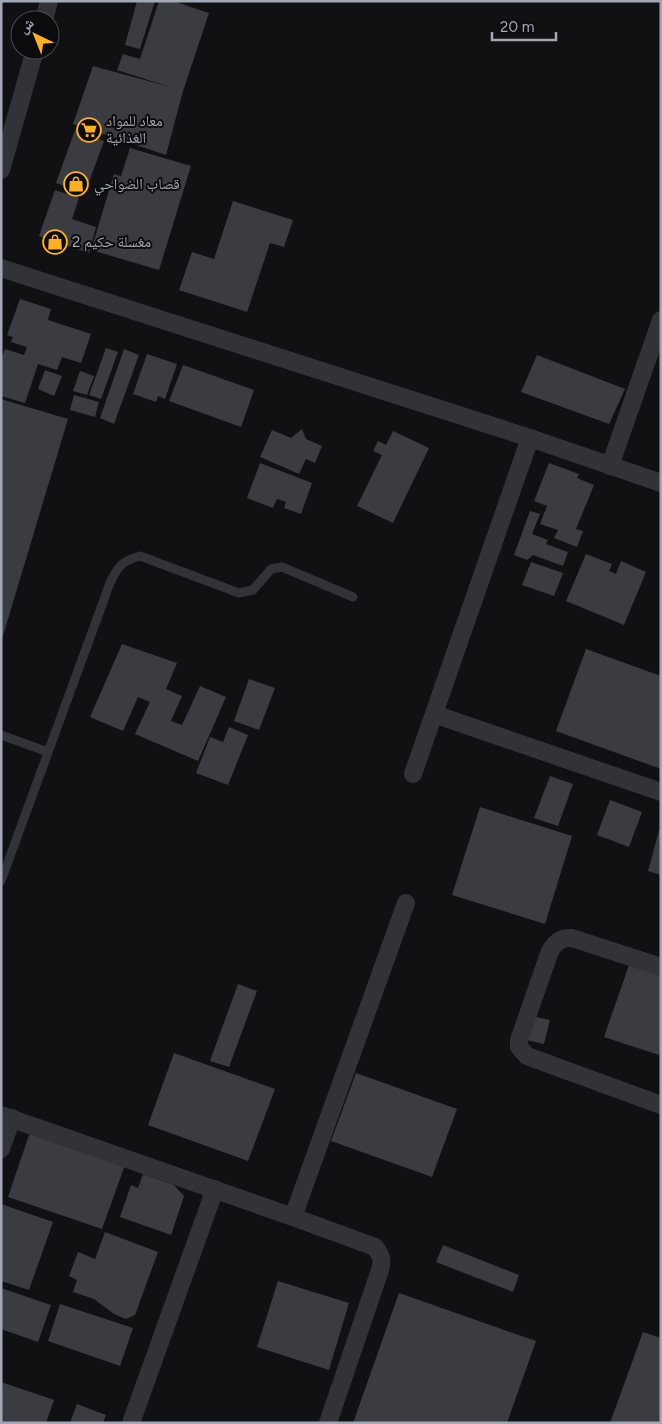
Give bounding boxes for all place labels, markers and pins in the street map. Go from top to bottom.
place label: معاد للمواد الغذائية [106,112,163,147]
supermarket icon: معاد للمواد الغذائية [76,117,102,143]
shop icon: قصاب الضواحي [63,171,89,197]
place label: قصاب الضواحي [94,175,180,196]
shop icon: مغسلة حكيم 2 [42,229,68,255]
place label: مغسلة حكيم 2 [72,233,151,252]

